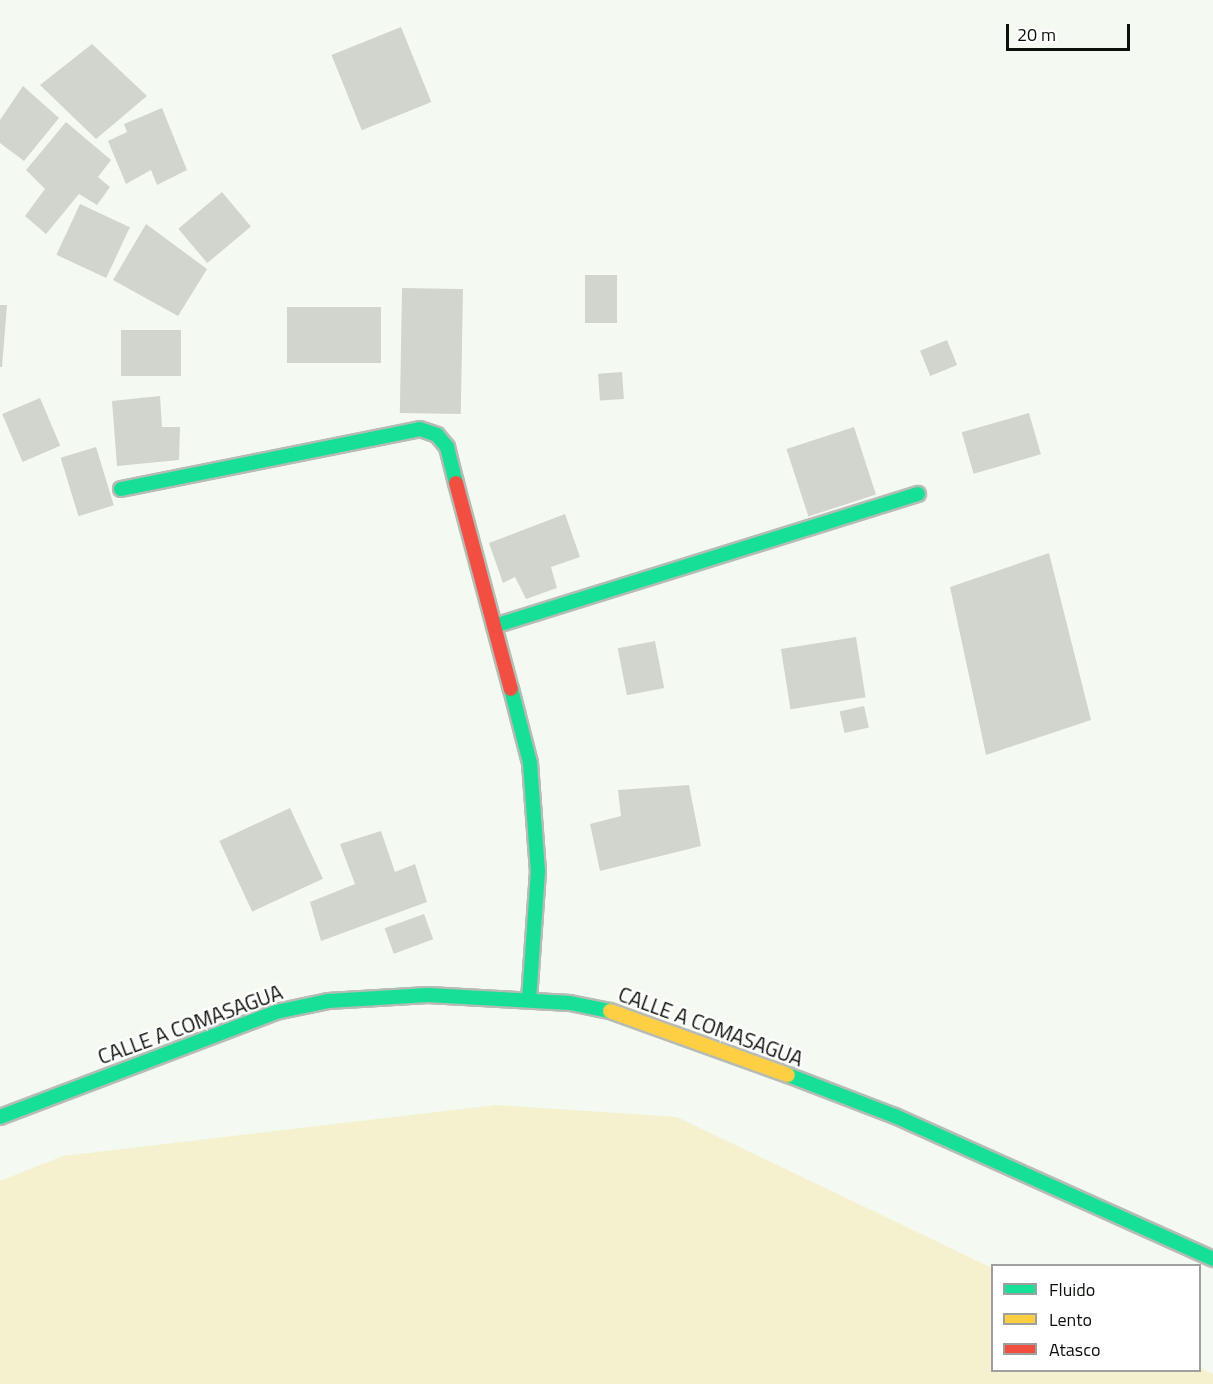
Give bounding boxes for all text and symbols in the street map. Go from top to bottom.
scale bar [1009,12,1134,50]
text: 20 m [1017,21,1056,48]
street label: CALLE A COMASAGUA [94,979,286,1069]
street label: CALLE A COMASAGUA [615,981,807,1071]
legend [991,1264,1201,1372]
text: Fluido [1049,1276,1095,1303]
text: Lento [1049,1306,1092,1333]
text: Atasco [1049,1336,1100,1363]

